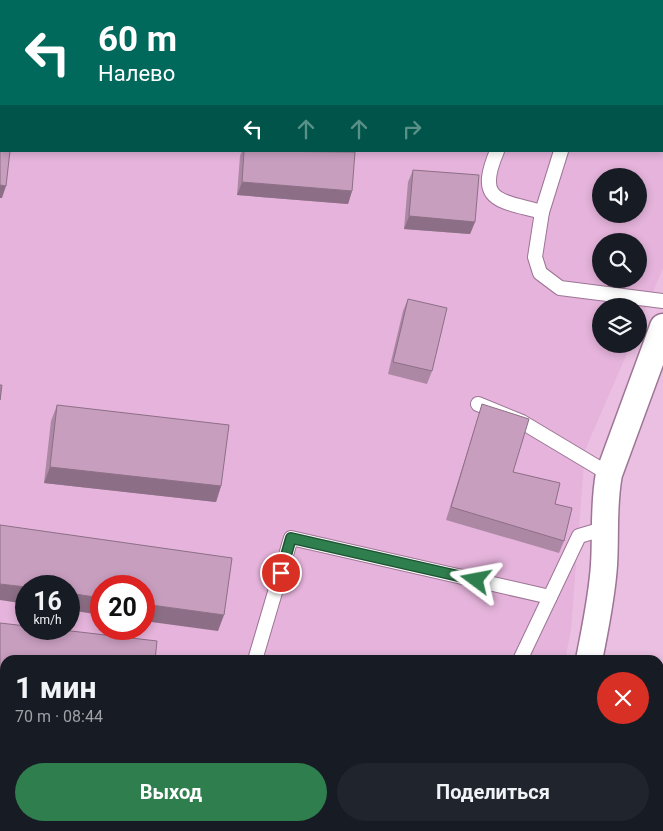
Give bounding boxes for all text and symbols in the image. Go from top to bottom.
text: 60 m [98,19,177,60]
icon: left [15,20,80,85]
text: Налево [98,61,175,86]
icon: left [239,115,267,143]
icon: ahead [292,115,320,143]
icon: ahead [345,115,373,143]
icon: right [398,115,426,143]
map controls [592,168,647,353]
button: sound [592,168,647,223]
button: search [592,233,647,288]
button: layers [592,298,647,353]
pin [260,552,302,594]
position arrow [449,553,501,605]
icon: arrive [267,559,295,587]
speed limit sign: 20 [90,575,155,640]
text: 16 [33,587,62,616]
text: km/h [33,613,62,627]
text: 1 мин [15,670,96,705]
button: close [597,672,649,724]
text: 70 m · 08:44 [15,707,103,726]
button: Выход [15,763,327,821]
button: Поделиться [337,763,649,821]

